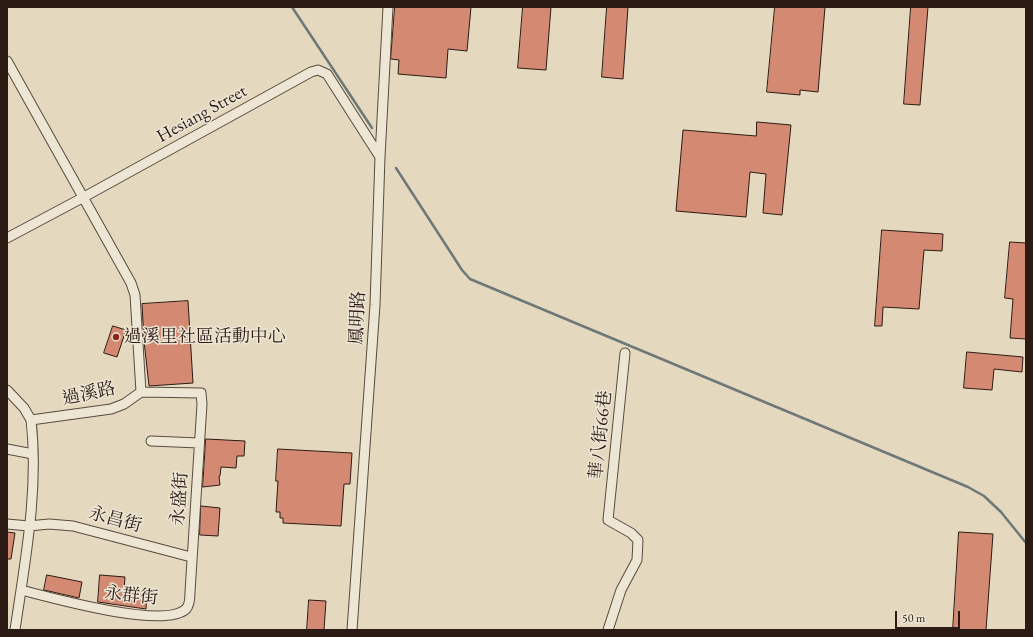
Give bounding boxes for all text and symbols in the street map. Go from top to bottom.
street label: Hesiang Street [153,80,251,148]
street label: 鳳明路 [346,290,370,346]
place label: 過溪里社區活動中心 [124,326,286,348]
marker: 過溪里社區活動中心 [111,332,121,342]
street label: 過溪路 [60,378,118,410]
street label: 華八街66巷 [586,389,616,481]
street label: 永盛街 [167,471,193,527]
street label: 永昌街 [86,503,144,537]
street label: 永群街 [103,582,159,610]
scale bar [897,603,962,629]
text: 50 m [902,610,925,626]

